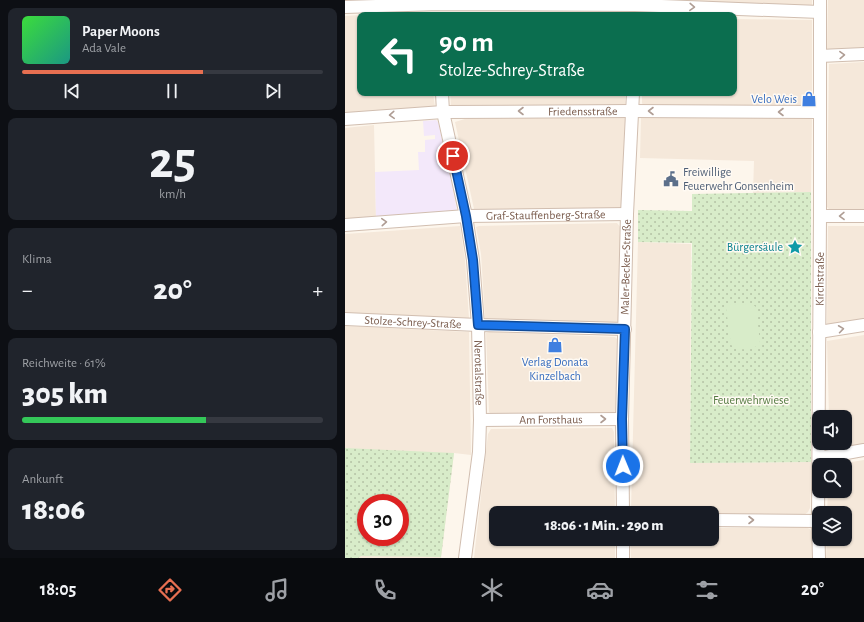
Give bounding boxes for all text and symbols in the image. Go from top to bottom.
one-way arrow [689,3,695,12]
text: Paper Moons [82,24,160,39]
icon: left [373,28,425,80]
text: 90 m [439,29,494,57]
text: Ada Vale [82,42,126,55]
one-way arrow [839,51,845,59]
text: Stolze-Schrey-Straße [439,62,585,80]
icon: previous [61,80,83,102]
icon: pause [161,80,183,102]
icon: next [262,80,284,102]
shop icon: Velo Weis [800,90,818,108]
place label: Velo Weis [751,93,797,105]
street label: Friedensstraße [548,105,617,117]
one-way arrow [518,107,524,115]
one-way arrow [648,107,654,115]
one-way arrow [778,108,784,116]
one-way arrow [389,111,395,120]
text: 25 [149,135,196,187]
pin [436,139,470,173]
icon: arrive [442,145,464,167]
place label: Freiwillige Feuerwehr Gonsenheim [683,166,794,192]
public building icon: Freiwillige Feuerwehr Gonsenheim [662,170,680,188]
text: km/h [159,188,186,201]
street label: Graf-Stauffenberg-Straße [486,208,606,222]
one-way arrow [839,212,845,220]
one-way arrow [381,217,387,226]
street label: Maler-Becker-Straße [619,219,633,315]
place icon: Bürgersäule [786,238,804,256]
place label: Bürgersäule [727,241,783,253]
street label: Kirchstraße [813,252,826,306]
text: Klima [22,253,52,266]
text: 20° [153,275,192,305]
text: − [22,279,33,301]
text: + [312,279,323,301]
street label: Stolze-Schrey-Straße [364,314,462,330]
one-way arrow [838,325,845,334]
shop icon: Verlag Donata Kinzelbach [546,336,564,354]
street label: Nerotalstraße [472,340,486,406]
place label: Verlag Donata Kinzelbach [522,356,589,382]
text: Reichweite · 61% [22,357,106,370]
text: 305 km [22,379,108,409]
park label: Feuerwehrwiese [713,394,789,406]
map controls [812,410,852,546]
button: sound [812,410,852,450]
street label: Am Forsthaus [519,413,583,426]
one-way arrow [600,415,606,423]
position arrow [602,445,644,487]
button: search [812,458,852,498]
text: Ankunft [22,473,63,486]
speed limit sign: 30 [357,494,409,546]
text: 18:06 [22,495,85,525]
button: layers [812,506,852,546]
one-way arrow [748,516,754,524]
text: 18:06 · 1 Min. · 290 m [545,518,663,533]
icon: directions [156,576,184,604]
icon: music [263,576,291,604]
icon: phone [371,576,399,604]
icon: climate [478,576,506,604]
icon: car [586,576,614,604]
icon: filters [693,576,721,604]
text: 18:05 [40,581,76,599]
text: 20° [801,581,824,599]

